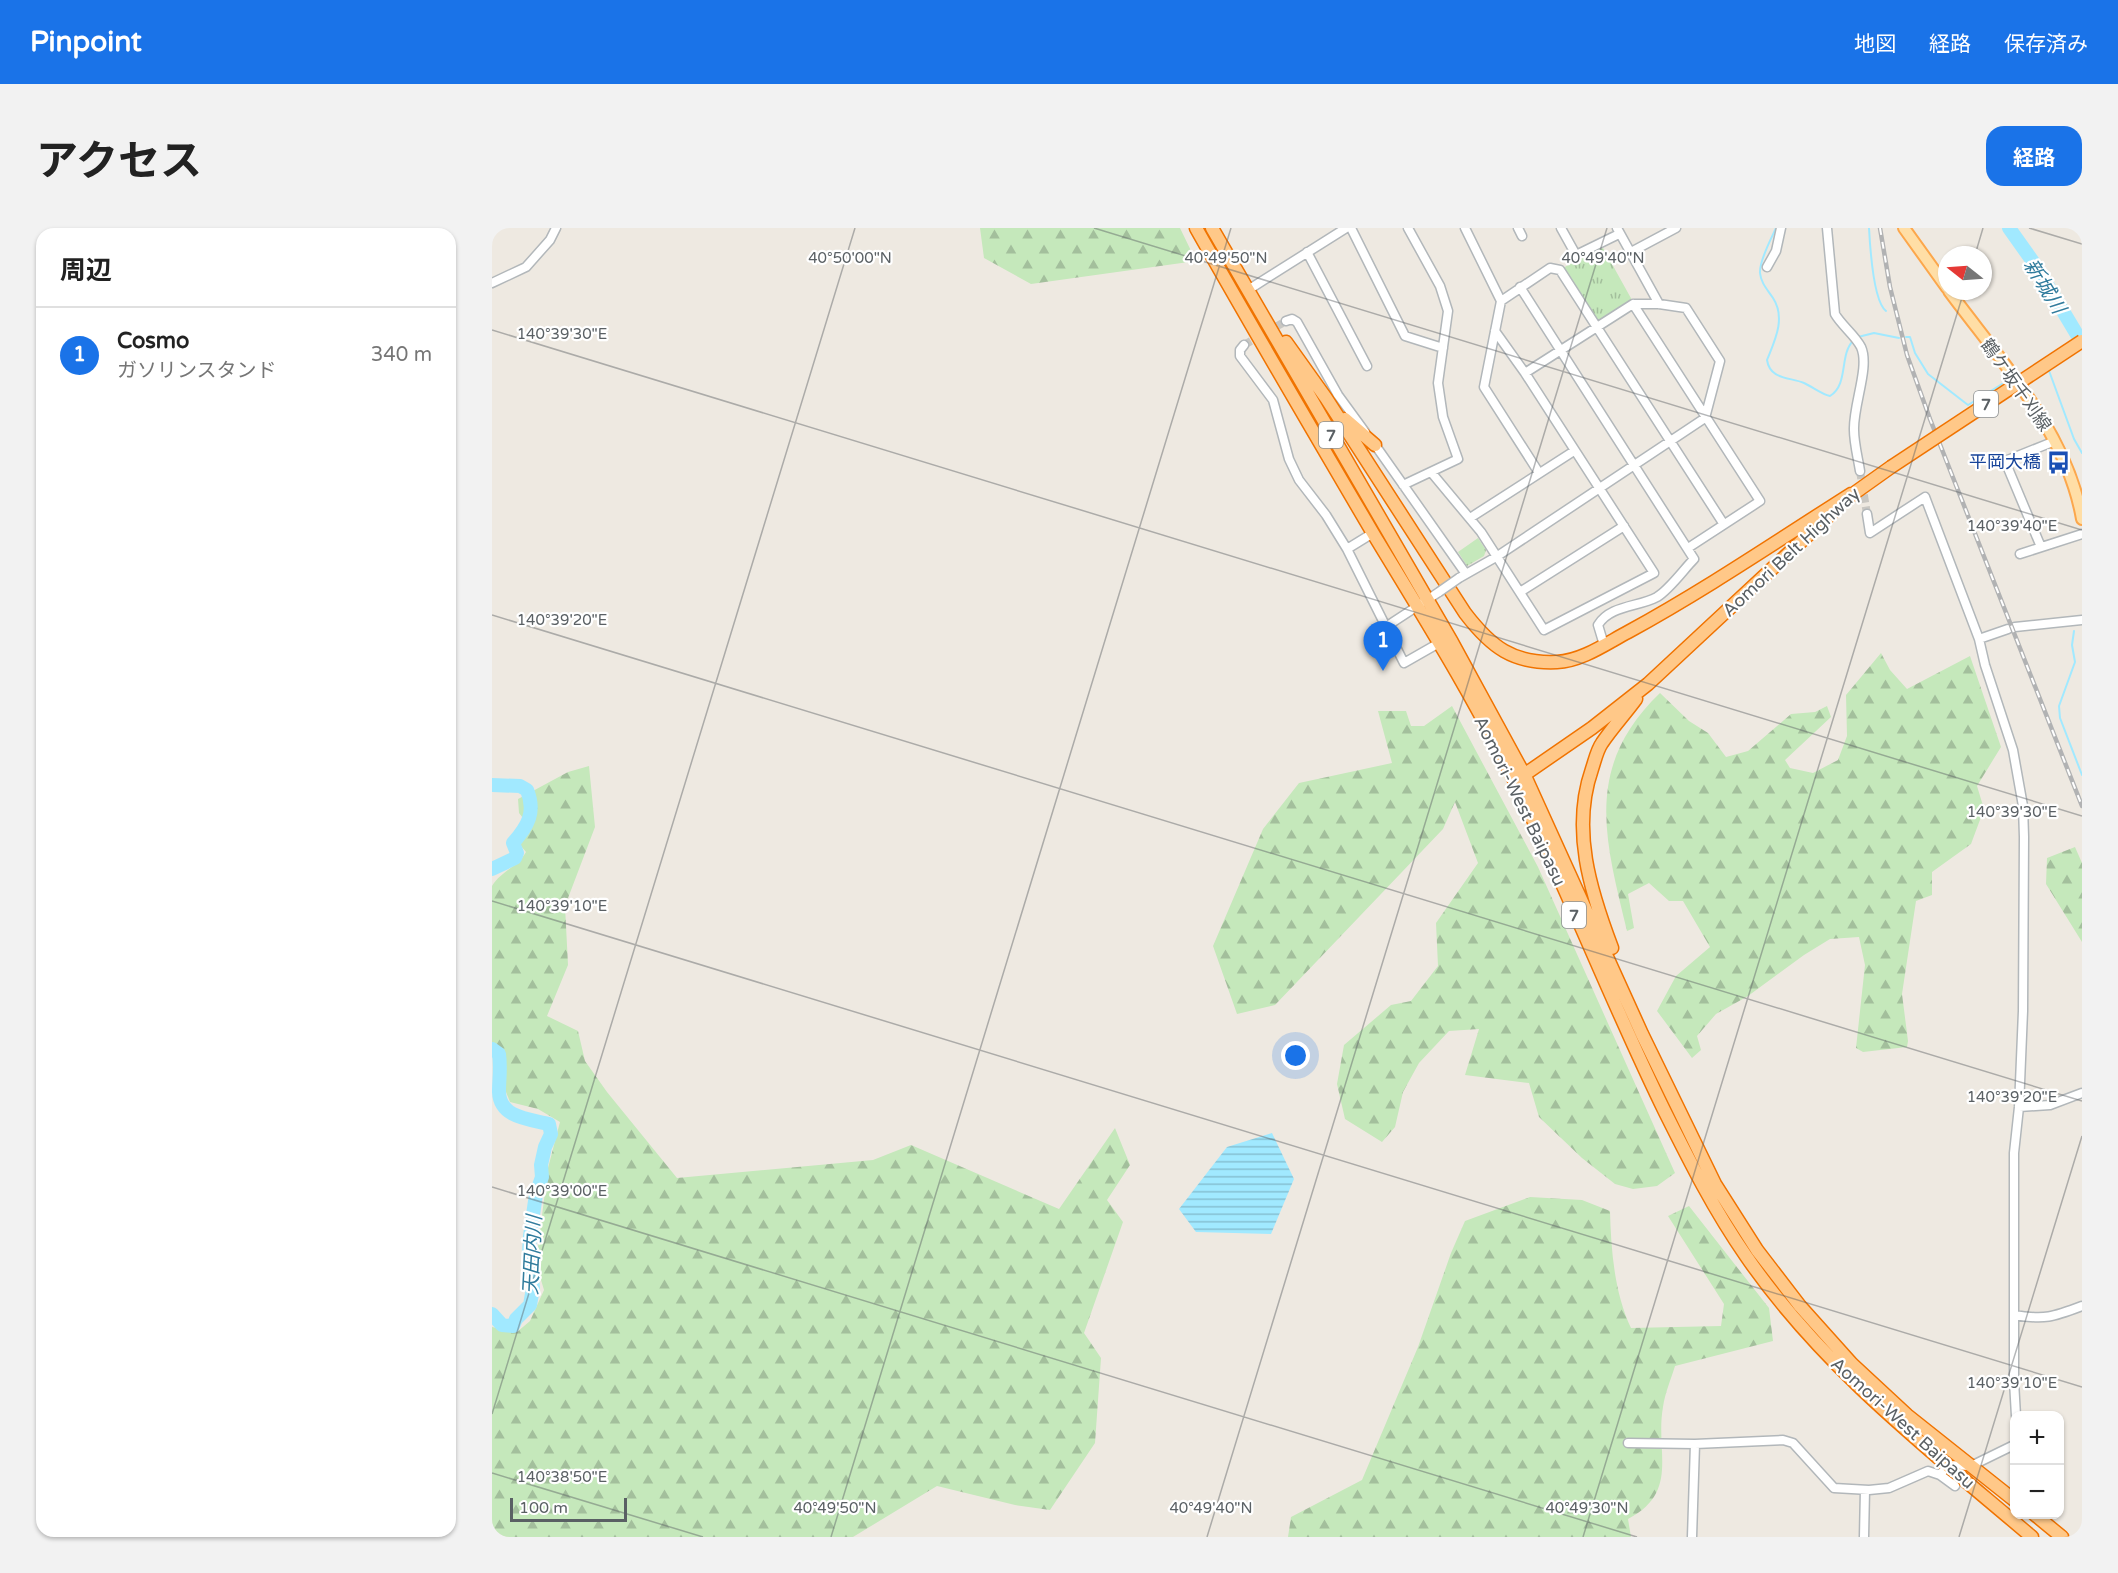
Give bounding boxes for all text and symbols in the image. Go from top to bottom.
text: Pinpoint [30,25,142,59]
text: 地図 [1854,32,1896,57]
text: 経路 [1929,32,1971,57]
text: 保存済み [2004,32,2088,57]
button: 経路 [1986,126,2082,186]
text: アクセス [36,136,202,187]
north arrow [1938,246,1992,300]
text: 40°50'00"N [808,249,892,267]
text: 40°49'50"N [1184,249,1268,267]
text: 40°49'40"N [1561,249,1645,267]
text: 周辺 [60,255,112,286]
water label: 新城川 [2018,255,2071,320]
text: 140°39'30"E [517,325,607,343]
text: Cosmo [117,328,189,354]
street label: 鶴ケ坂千刈線 [1976,334,2056,436]
text: 1 [73,343,86,367]
text: 340 m [371,343,432,367]
text: ガソリンスタンド [117,359,277,383]
road number: 7 [1974,391,1998,417]
road number: 7 [1319,422,1343,448]
bus stop icon: 平岡大橋 [2046,449,2072,475]
place label: 平岡大橋 [1969,451,2041,473]
street label: Aomori Belt Highway [1718,482,1865,621]
text: 140°39'40"E [1967,517,2057,535]
text: 140°39'20"E [517,611,607,629]
pin: 1 [1364,622,1402,671]
street label: Aomori-West Baipasu [1469,712,1571,890]
text: 140°39'30"E [1967,803,2057,821]
text: 140°39'10"E [517,897,607,915]
road number: 7 [1562,902,1586,928]
your location [1281,1041,1310,1070]
text: 140°39'20"E [1967,1088,2057,1106]
text: 140°39'00"E [517,1182,607,1200]
water label: 天田内川 [519,1212,547,1296]
street label: Aomori-West Baipasu [1826,1353,1980,1493]
text: 140°39'10"E [1967,1374,2057,1392]
map controls [2010,1411,2064,1519]
button: + [2010,1411,2064,1465]
button: − [2010,1465,2064,1519]
text: 140°38'50"E [517,1468,607,1486]
scale bar [510,1495,627,1522]
text: 100 m [519,1498,568,1518]
text: 40°49'50"N [793,1499,877,1517]
text: 40°49'40"N [1169,1499,1253,1517]
text: 40°49'30"N [1545,1499,1629,1517]

